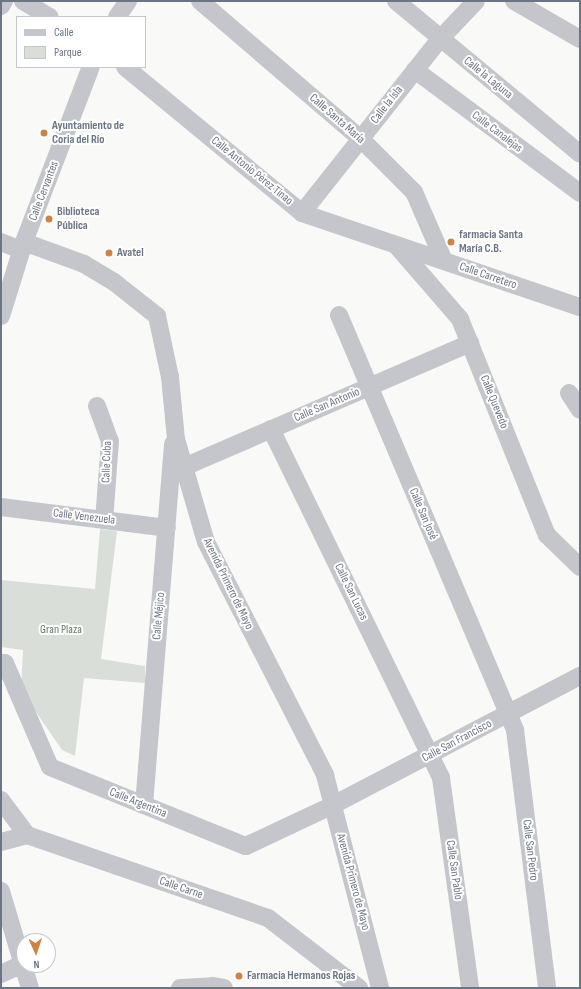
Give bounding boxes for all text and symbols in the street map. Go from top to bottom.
legend [16,16,146,68]
text: Calle [54,25,74,40]
text: Parque [54,45,82,60]
street label: Calle la Laguna [461,54,515,102]
street label: Calle la Isla [368,83,406,127]
street label: Calle Santa María [306,91,368,147]
street label: Calle Canalejas [469,108,525,156]
place label: Ayuntamiento de Coria del Río [52,119,124,147]
marker: Ayuntamiento de Coria del Río [39,128,49,138]
street label: Calle Antonio Pérez Tinao [208,134,296,208]
street label: Calle Cervantes [26,159,62,223]
place label: Biblioteca Pública [57,205,100,233]
marker: Biblioteca Pública [44,214,54,224]
place label: farmacia Santa María C.B. [459,228,523,256]
marker: farmacia Santa María C.B. [446,237,456,247]
place label: Avatel [117,246,144,260]
marker: Avatel [104,248,114,258]
street label: Calle Carretero [457,259,519,293]
street label: Calle Quevedo [477,373,511,431]
street label: Calle San Antonio [292,385,362,425]
street label: Calle Cuba [99,441,115,483]
street label: Calle San José [406,486,440,542]
street label: Calle Venezuela [52,506,116,528]
street label: Avenida Primero de Mayo [200,536,256,632]
street label: Calle San Lucas [331,561,371,623]
street label: Calle Méjico [150,592,168,640]
park label: Gran Plaza [40,623,82,637]
street label: Calle San Francisco [420,717,494,765]
street label: Calle Argentina [107,785,169,821]
street label: Calle San Pedro [519,819,541,881]
street label: Avenida Primero de Mayo [333,832,373,932]
street label: Calle San Pablo [443,839,465,901]
street label: Calle Carne [157,874,205,902]
north arrow [16,933,56,973]
text: N [33,958,40,971]
place label: Farmacia Hermanos Rojas [247,969,355,983]
marker: Farmacia Hermanos Rojas [234,971,244,981]

